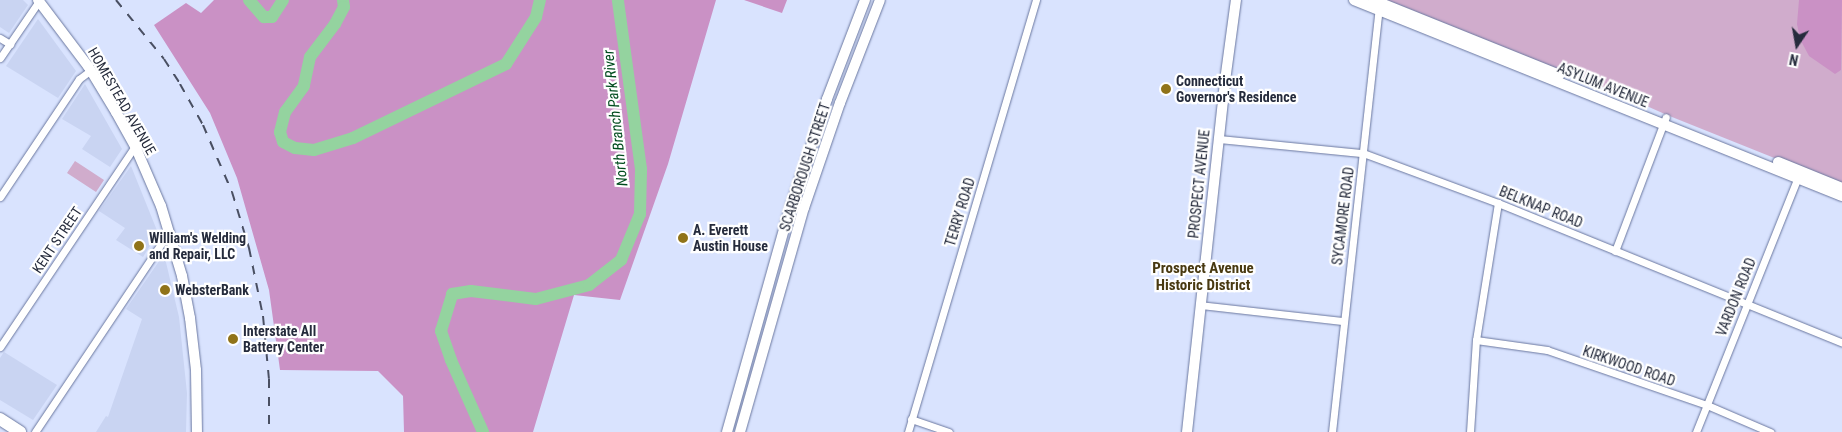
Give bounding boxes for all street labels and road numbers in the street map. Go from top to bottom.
street label: HOMESTEAD AVENUE [84,44,160,158]
street label: ASYLUM AVENUE [1555,59,1651,111]
street label: SCARBOROUGH STREET [776,101,834,233]
street label: PROSPECT AVENUE [1185,129,1213,239]
street label: SYCAMORE ROAD [1329,166,1357,266]
street label: TERRY ROAD [942,176,978,248]
street label: BELKNAP ROAD [1497,183,1585,231]
street label: KENT STREET [29,203,85,277]
street label: VARDON ROAD [1713,255,1759,339]
street label: KIRKWOOD ROAD [1581,342,1677,390]

